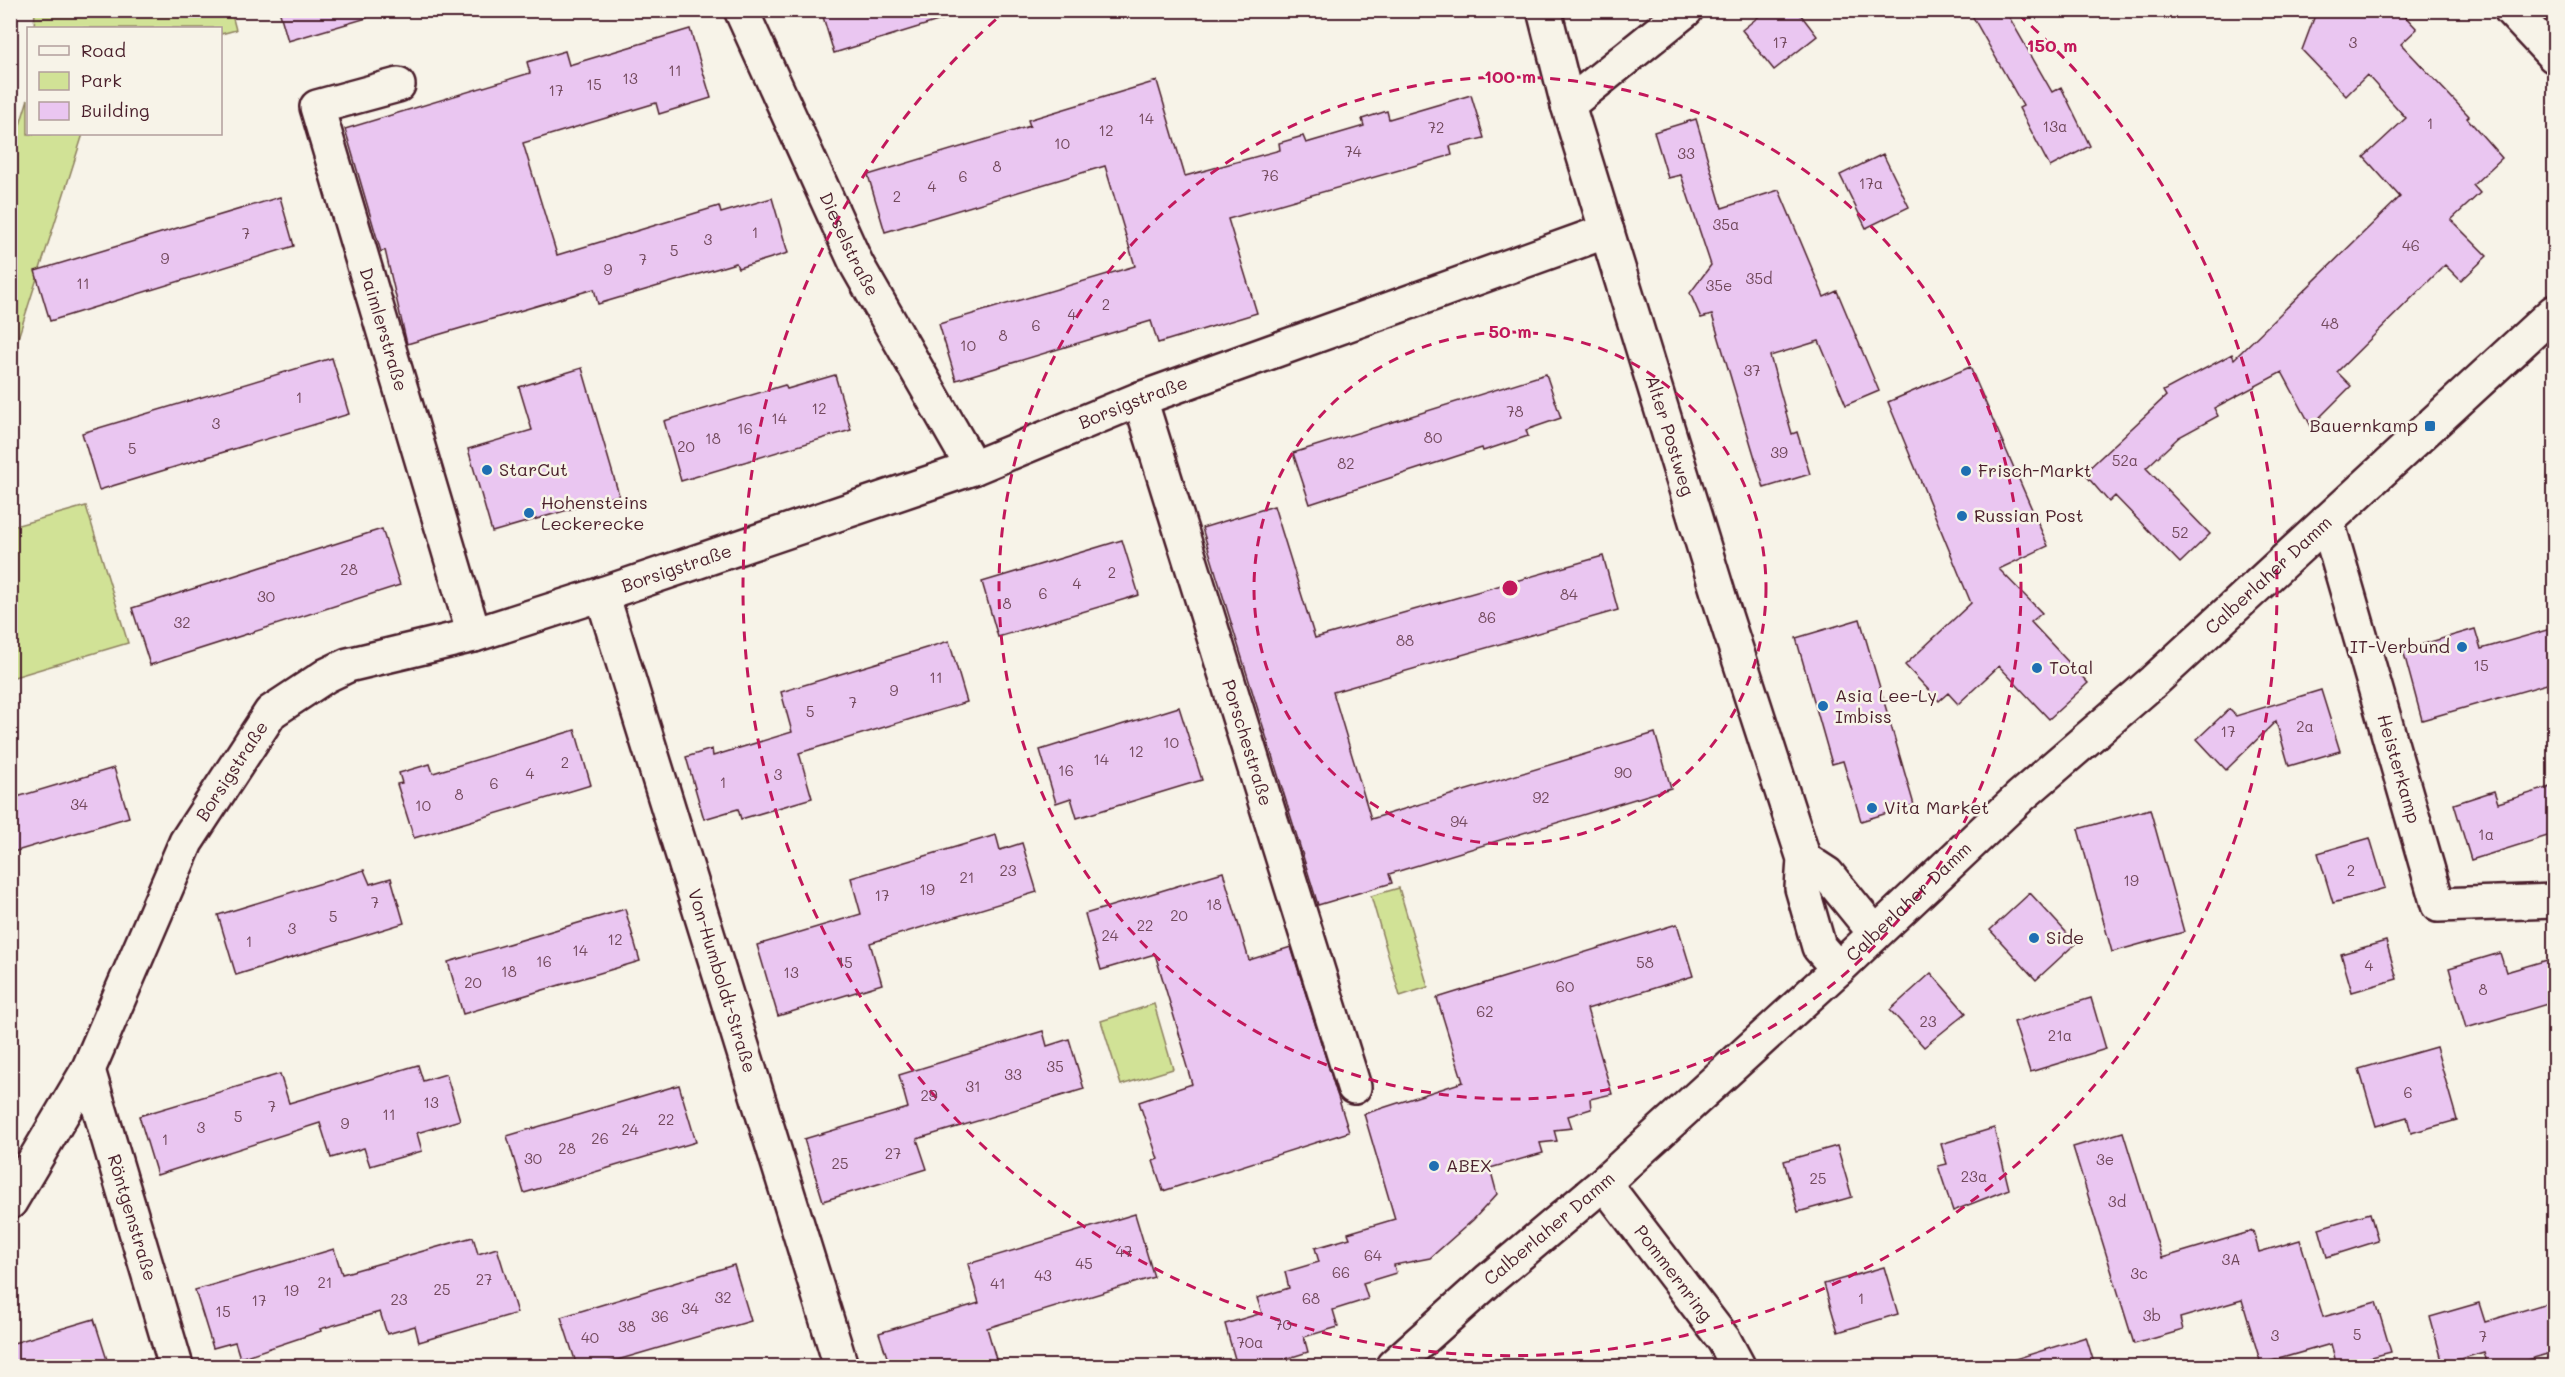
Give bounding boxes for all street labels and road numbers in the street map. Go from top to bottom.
street label: Dieselstraße [814,188,885,300]
street label: Daimlerstraße [354,265,414,394]
street label: Borsigstraße [1075,370,1191,434]
street label: Alter Postweg [1641,372,1700,499]
street label: Calberlaher Damm [2199,510,2336,639]
street label: Borsigstraße [618,538,735,598]
street label: Porschestraße [1217,676,1279,809]
street label: Heisterkamp [2372,711,2427,826]
street label: Borsigstraße [190,716,273,825]
street label: Calberlaher Damm [1840,836,1976,966]
street label: Von-Humboldt-Straße [683,886,763,1076]
street label: Röntgenstraße [103,1151,163,1284]
street label: Calberlaher Damm [1478,1166,1619,1290]
street label: Pommernring [1629,1220,1719,1326]

